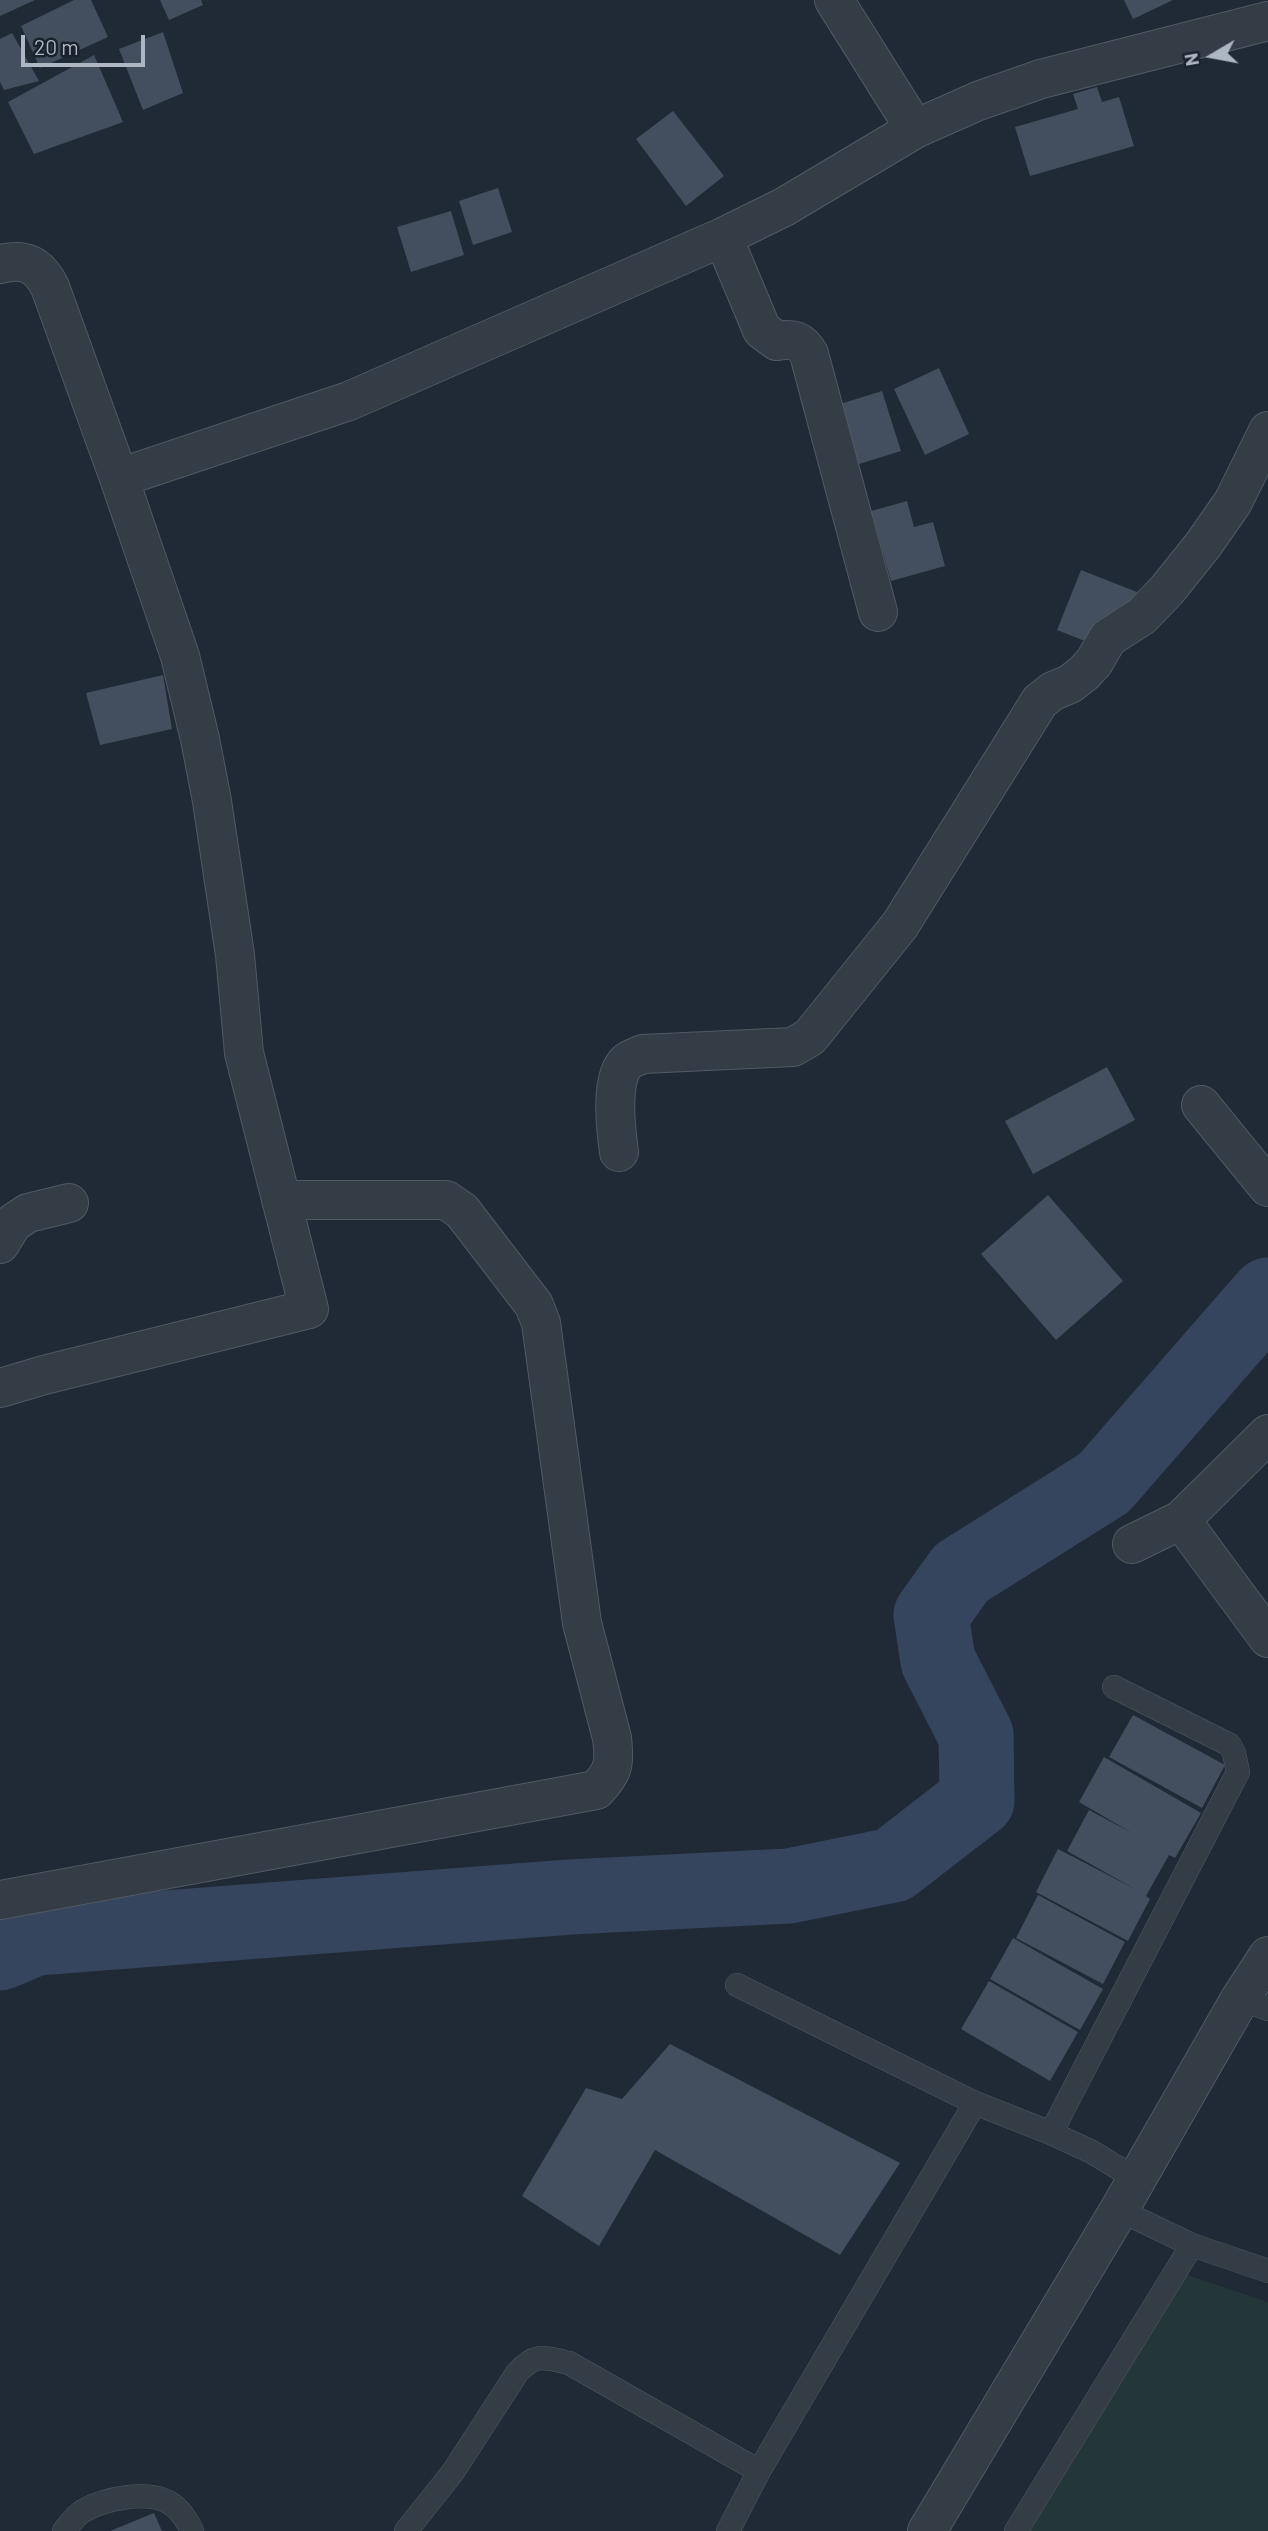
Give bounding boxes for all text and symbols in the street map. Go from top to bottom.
scale bar [24,21,149,65]
north arrow [1177,21,1247,91]
text: 20 m [34,34,79,59]
text: N [1178,52,1203,68]

